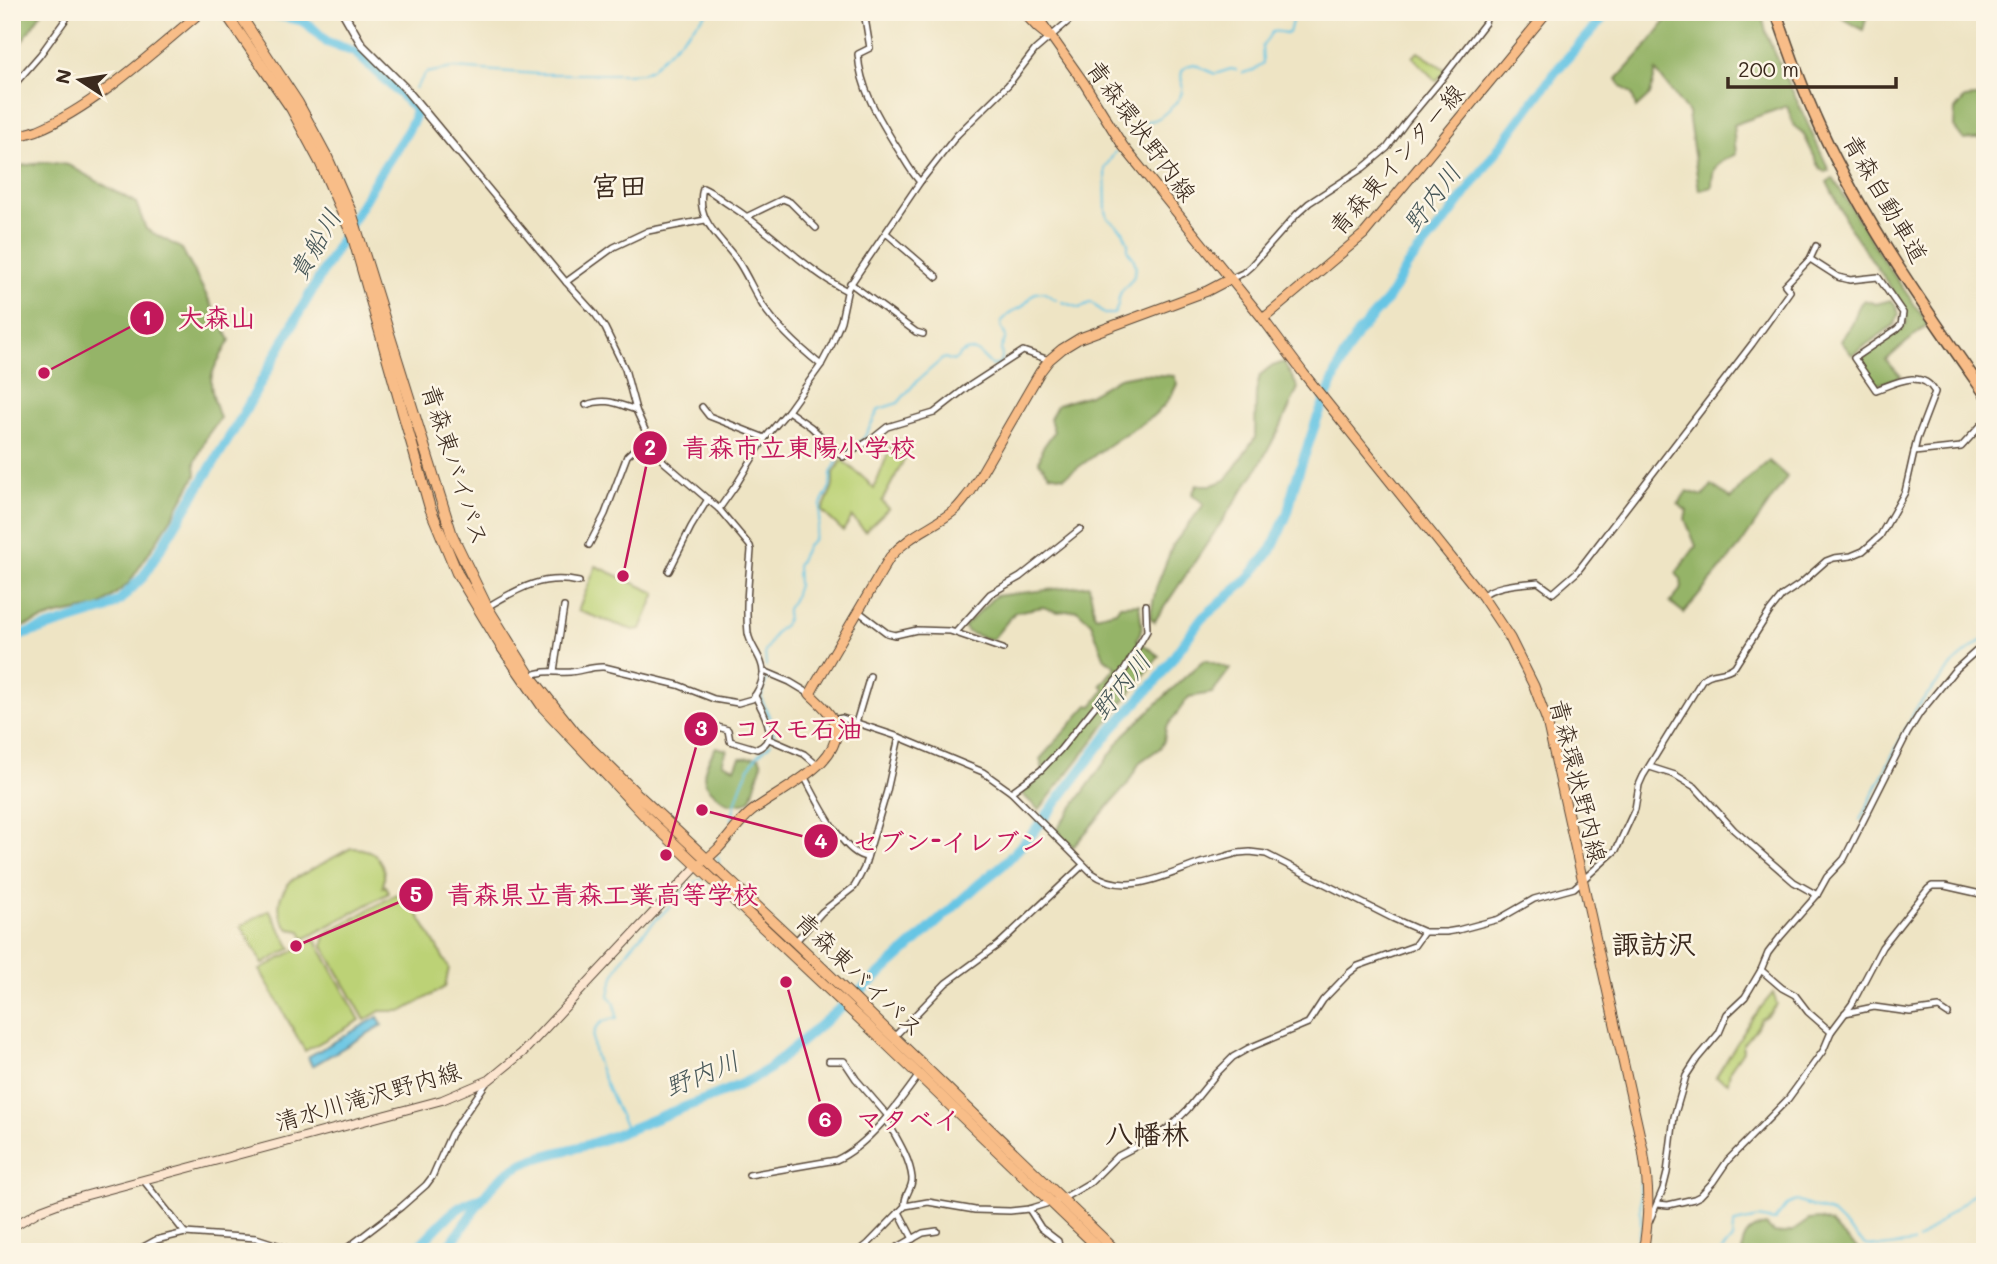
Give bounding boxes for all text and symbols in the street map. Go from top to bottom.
north arrow [46,46,116,116]
scale bar [1728,46,1896,90]
street label: 青森環状野内線 [1080,53,1204,207]
text: 200 m [1738,55,1799,82]
text: N [49,67,77,86]
street label: 青森東インター線 [1322,77,1470,241]
street label: 青森自動車道 [1837,128,1936,268]
water label: 野内川 [1394,156,1468,239]
district label: 宮田 [591,167,647,203]
water label: 貴船川 [280,202,348,287]
callout: 大森山 [129,294,270,341]
text: 大森山 [178,300,256,334]
text: 1 [142,303,152,330]
street label: 青森東バイパス [416,380,497,549]
callout: 青森市立東陽小学校 [633,424,930,471]
text: 青森市立東陽小学校 [682,430,916,464]
text: 2 [644,433,656,460]
water label: 野内川 [1082,644,1158,726]
street label: 青森環状野内線 [1544,695,1615,866]
callout: コスモ石油 [684,705,877,752]
text: コスモ石油 [734,711,862,745]
text: 3 [695,714,707,741]
callout: セブン-イレブン [803,818,1059,865]
text: セブン-イレブン [853,824,1045,858]
text: 4 [814,827,828,854]
callout: 青森県立青森工業高等学校 [398,872,773,919]
text: 青森県立青森工業高等学校 [447,877,759,911]
text: 5 [410,880,422,907]
street label: 青森東バイパス [789,905,931,1043]
district label: 諏訪沢 [1612,925,1696,961]
water label: 野内川 [659,1043,744,1103]
street label: 清水川滝沢野内線 [271,1054,464,1137]
callout: マタベイ [807,1096,974,1143]
text: マタベイ [856,1102,960,1136]
text: 6 [819,1105,831,1132]
district label: 八幡林 [1105,1115,1189,1151]

